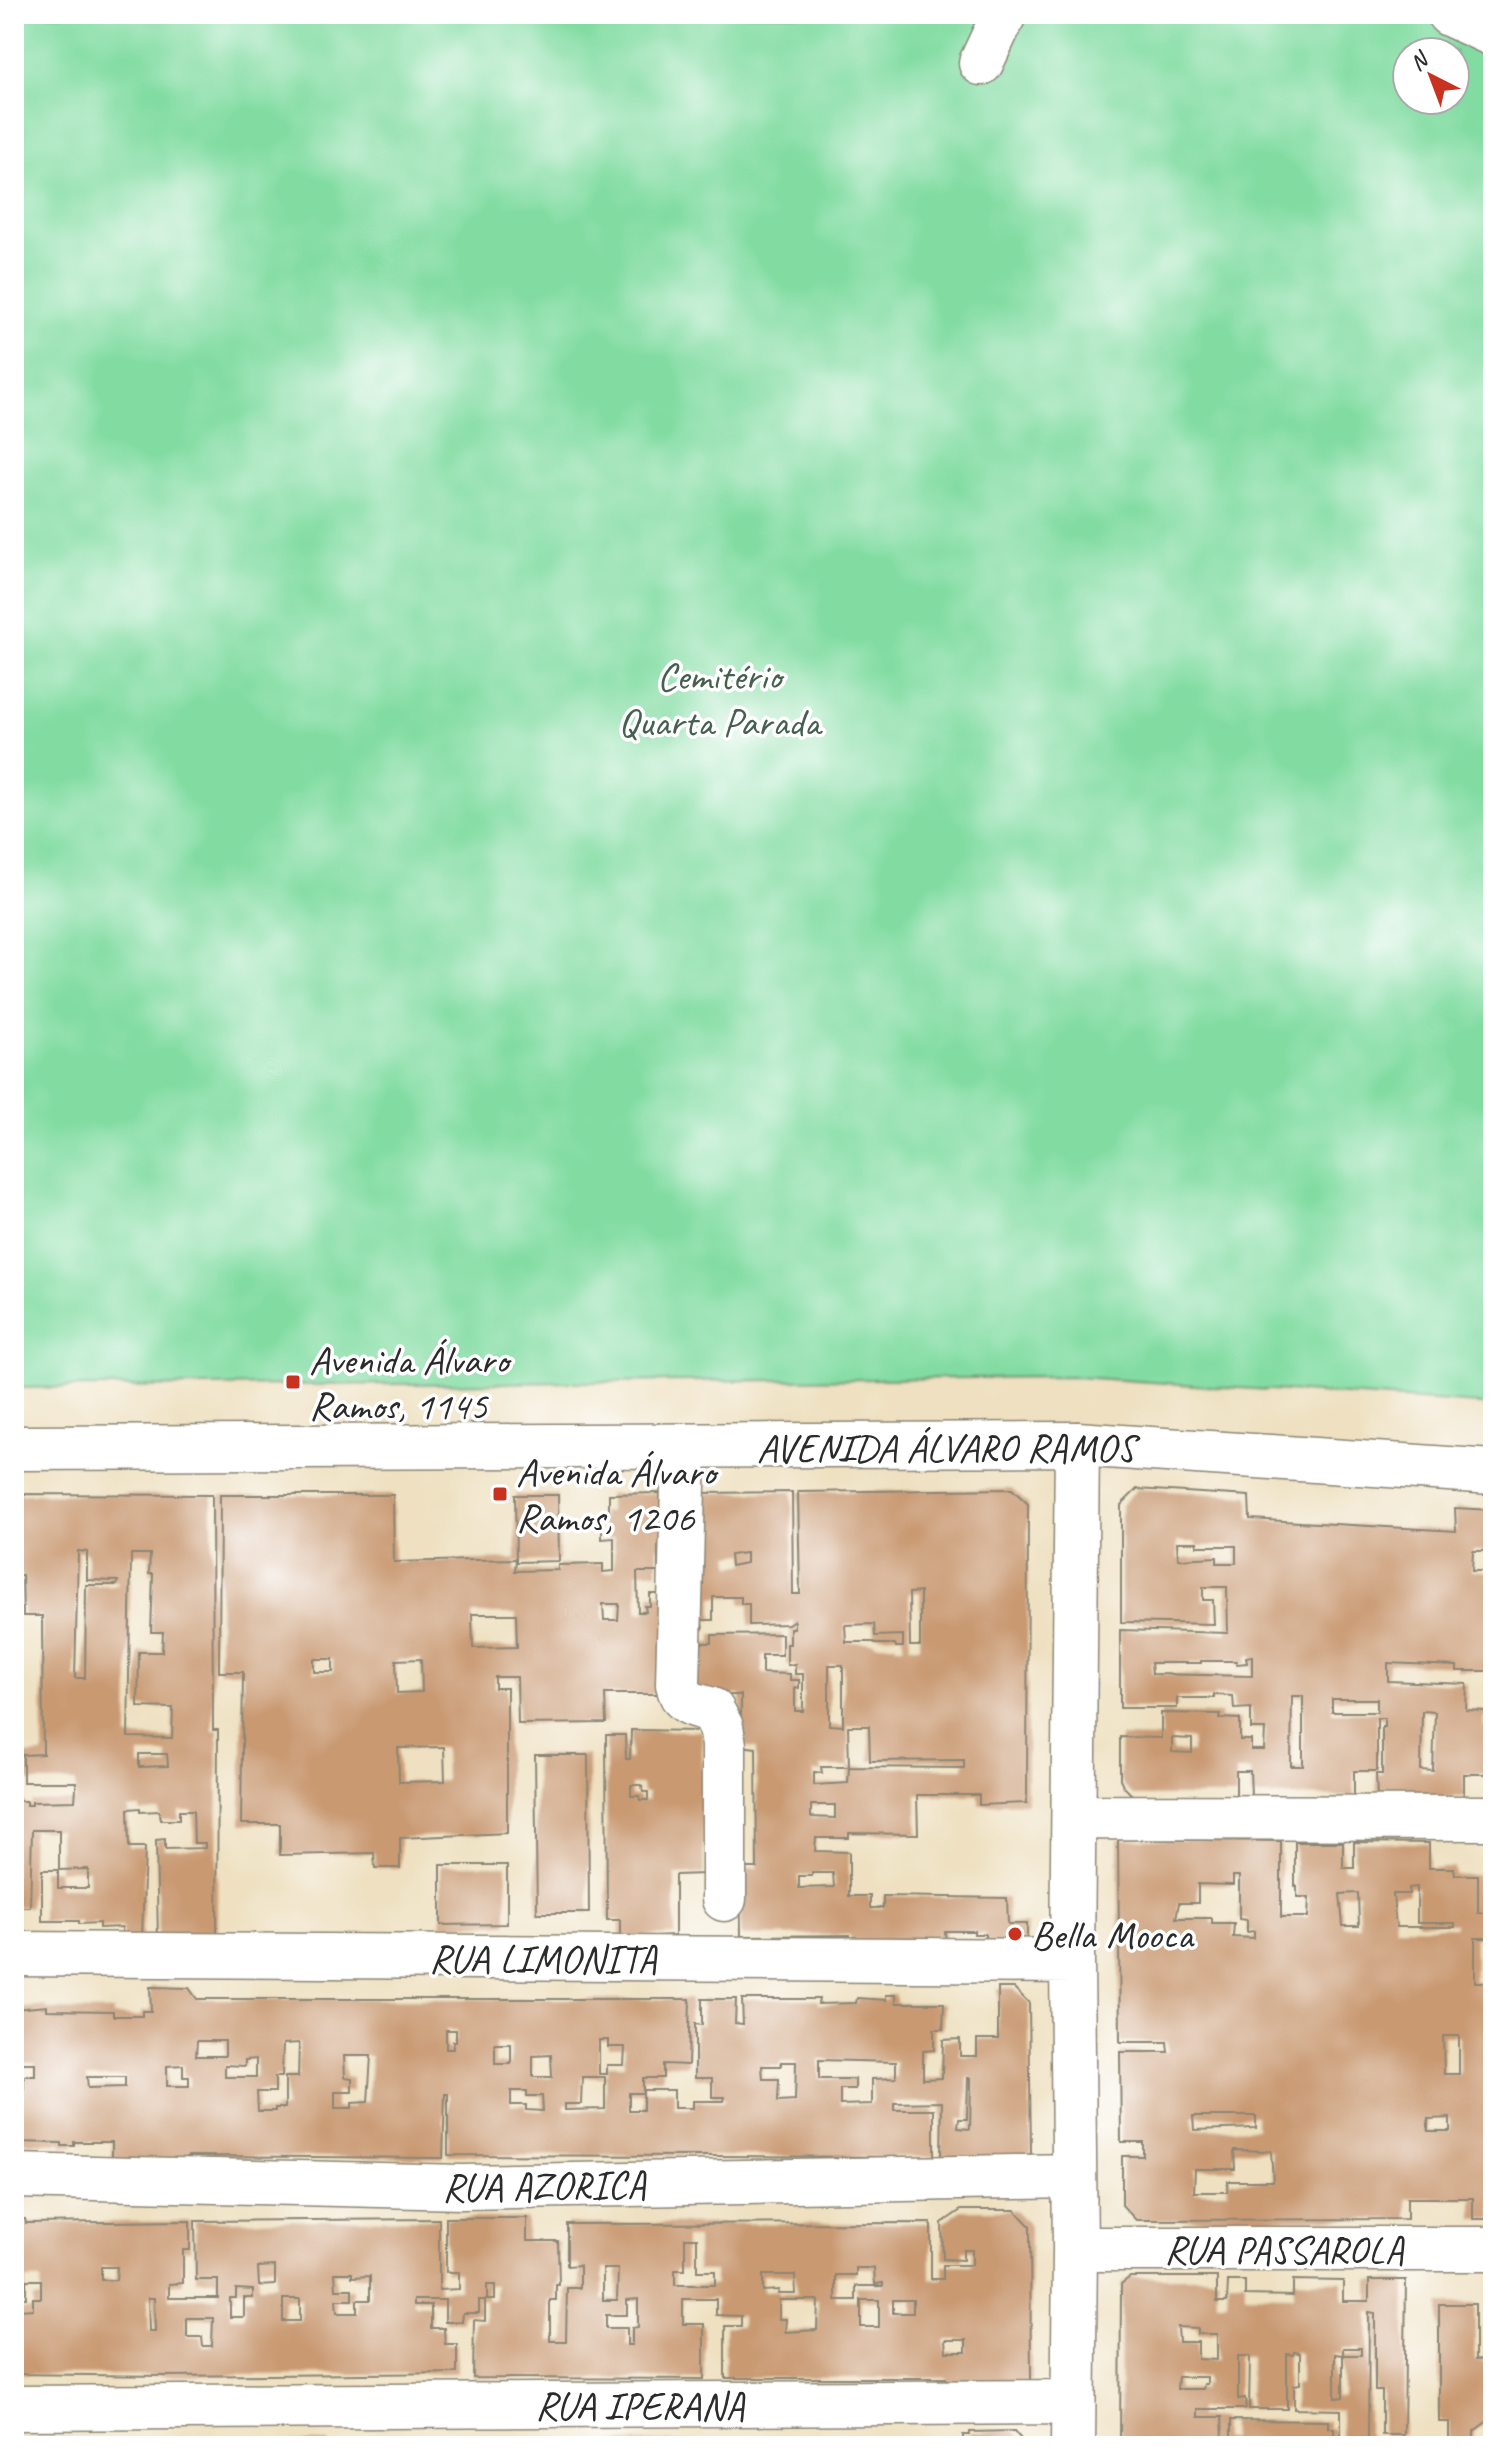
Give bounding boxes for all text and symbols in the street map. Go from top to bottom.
north arrow [1391,36,1471,116]
text: N [1404,45,1435,77]
park label: Cemitério Quarta Parada [618,651,823,747]
place label: Avenida Álvaro Ramos, 1145 [309,1335,512,1431]
marker: Avenida Álvaro Ramos, 1145 [284,1373,302,1391]
street label: AVENIDA ÁLVARO RAMOS [757,1423,1141,1473]
place label: Avenida Álvaro Ramos, 1206 [516,1447,719,1543]
marker: Avenida Álvaro Ramos, 1206 [491,1485,509,1503]
place label: Bella Mooca [1031,1910,1195,1960]
marker: Bella Mooca [1006,1925,1024,1943]
street label: RUA LIMONITA [429,1934,658,1984]
street label: RUA AZORICA [442,2159,647,2213]
street label: RUA PASSAROLA [1164,2225,1405,2275]
street label: RUA IPERANA [535,2381,746,2431]

